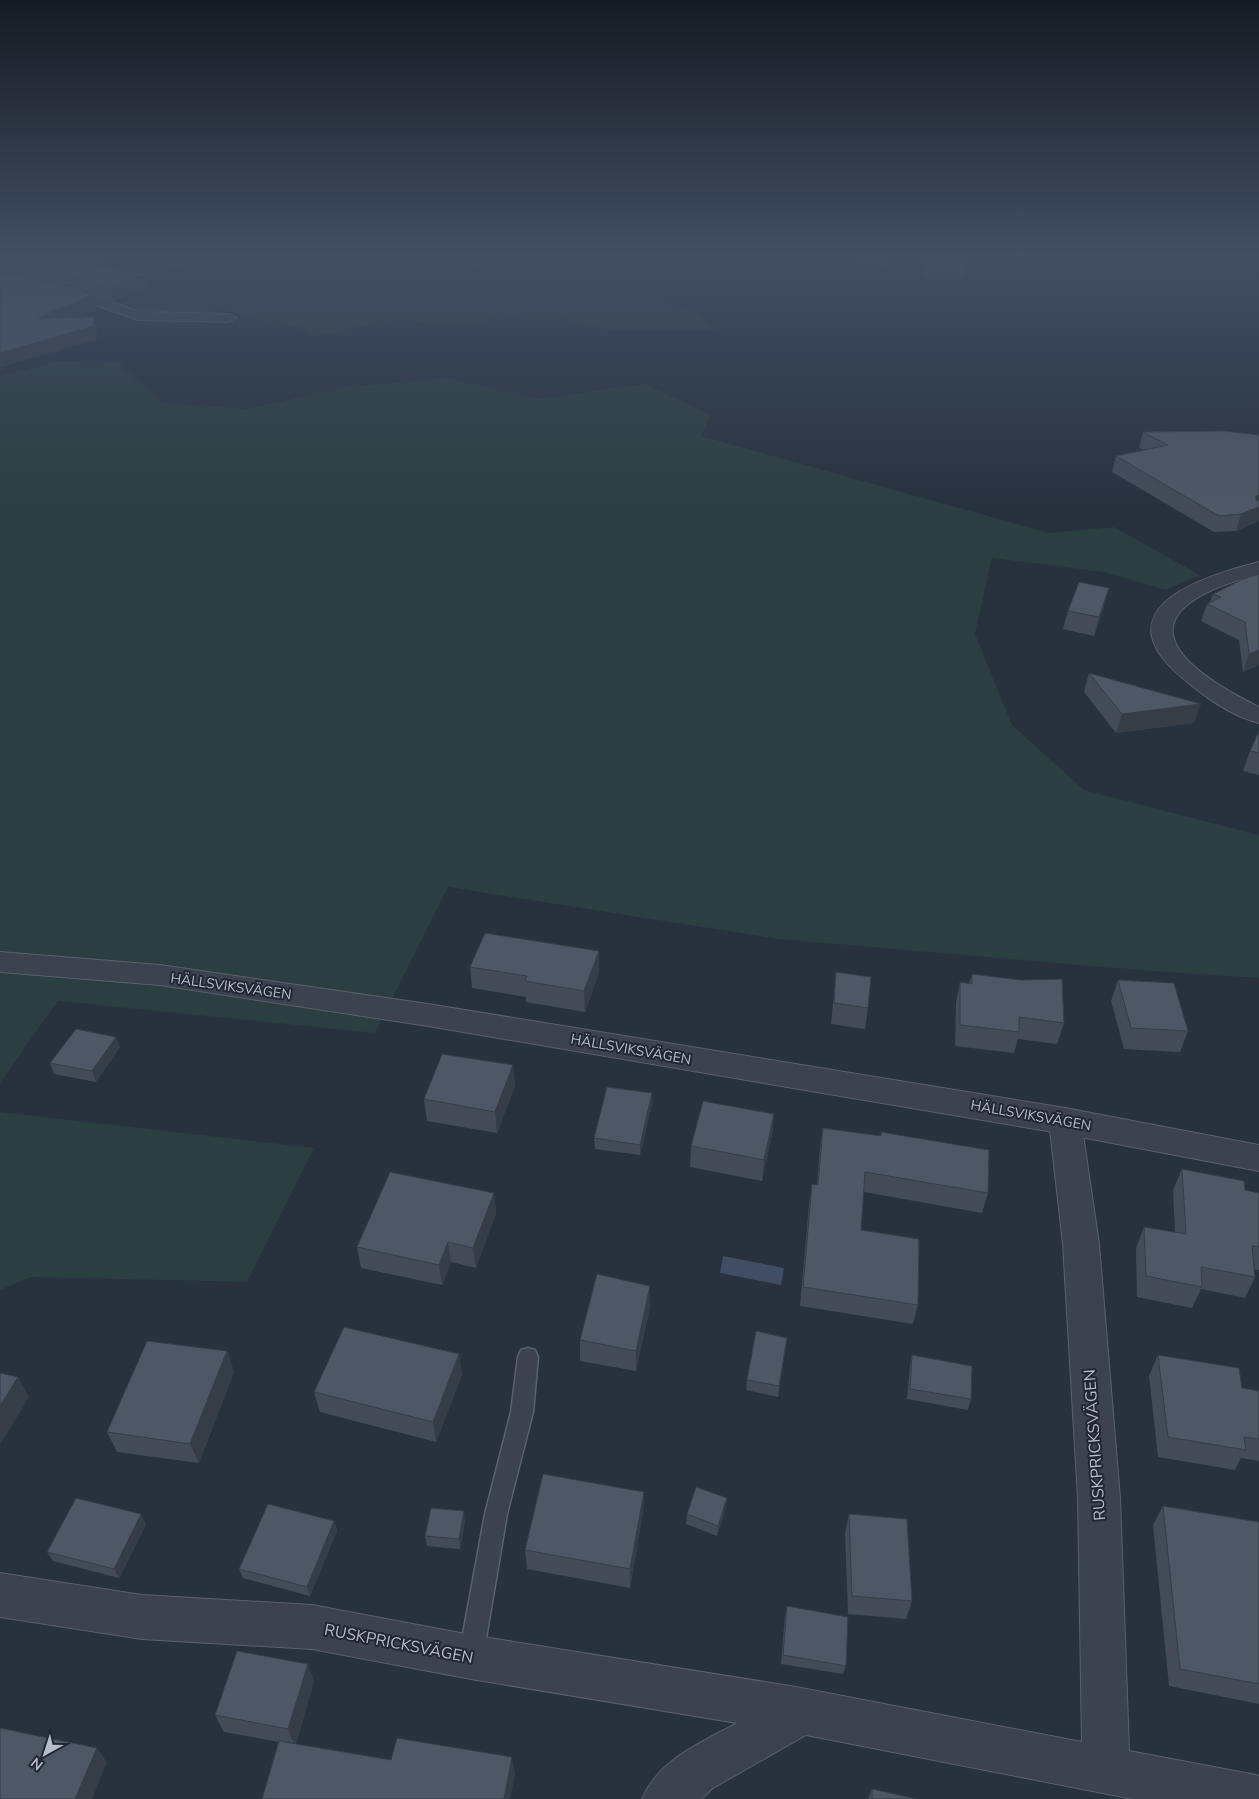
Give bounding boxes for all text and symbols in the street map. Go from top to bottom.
street label: HÄLLSVIKSVÄGEN [169,969,293,1004]
street label: HÄLLSVIKSVÄGEN [569,1030,693,1069]
street label: HÄLLSVIKSVÄGEN [969,1096,1093,1135]
street label: RUSKPRICKSVÄGEN [1079,1369,1111,1521]
street label: RUSKPRICKSVÄGEN [322,1619,475,1669]
north arrow [20,1729,70,1779]
text: N [27,1753,47,1774]

